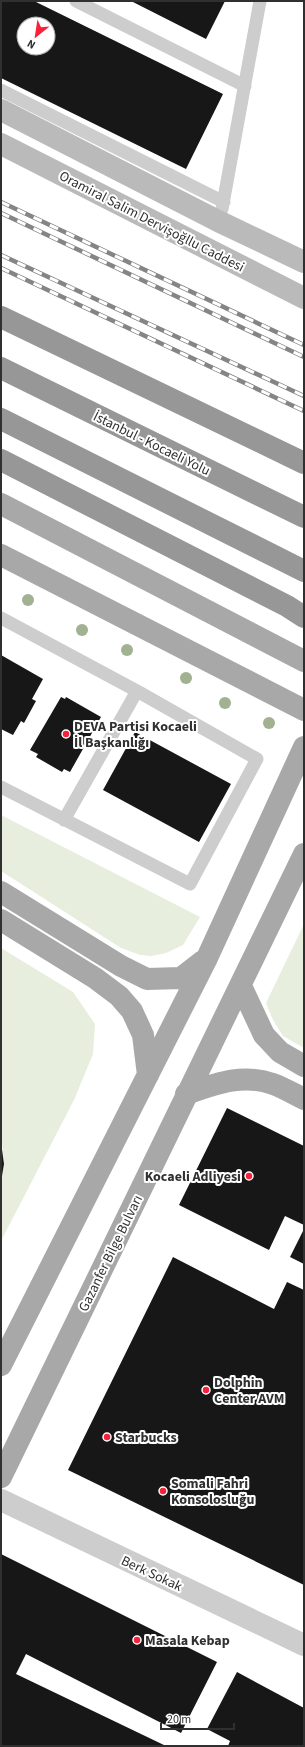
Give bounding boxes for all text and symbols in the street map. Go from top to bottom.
north arrow [16,16,56,56]
text: N [24,36,38,53]
street label: Oramiral Salim Dervişoğllu Caddesi [55,166,248,277]
street label: İstanbul - Kocaeli Yolu [90,407,213,481]
place label: DEVA Partisi Kocaeli İl Başkanlığı [74,717,197,753]
marker: DEVA Partisi Kocaeli İl Başkanlığı [61,729,71,739]
place label: Kocaeli Adliyesi [145,1167,241,1187]
marker: Kocaeli Adliyesi [244,1171,254,1181]
street label: Gazanfer Bilge Bulvarı [74,1192,148,1315]
place label: Dolphin Center AVM [214,1373,284,1409]
marker: Dolphin Center AVM [201,1385,211,1395]
place label: Starbucks [115,1428,177,1448]
marker: Starbucks [102,1432,112,1442]
place label: Somali Fahri Konsolosluğu [171,1474,254,1510]
marker: Somali Fahri Konsolosluğu [158,1486,168,1496]
street label: Berk Sokak [118,1551,186,1597]
place label: Masala Kebap [145,1631,230,1651]
marker: Masala Kebap [132,1635,142,1645]
scale bar [161,1705,234,1731]
text: 20 m [167,1711,191,1728]

